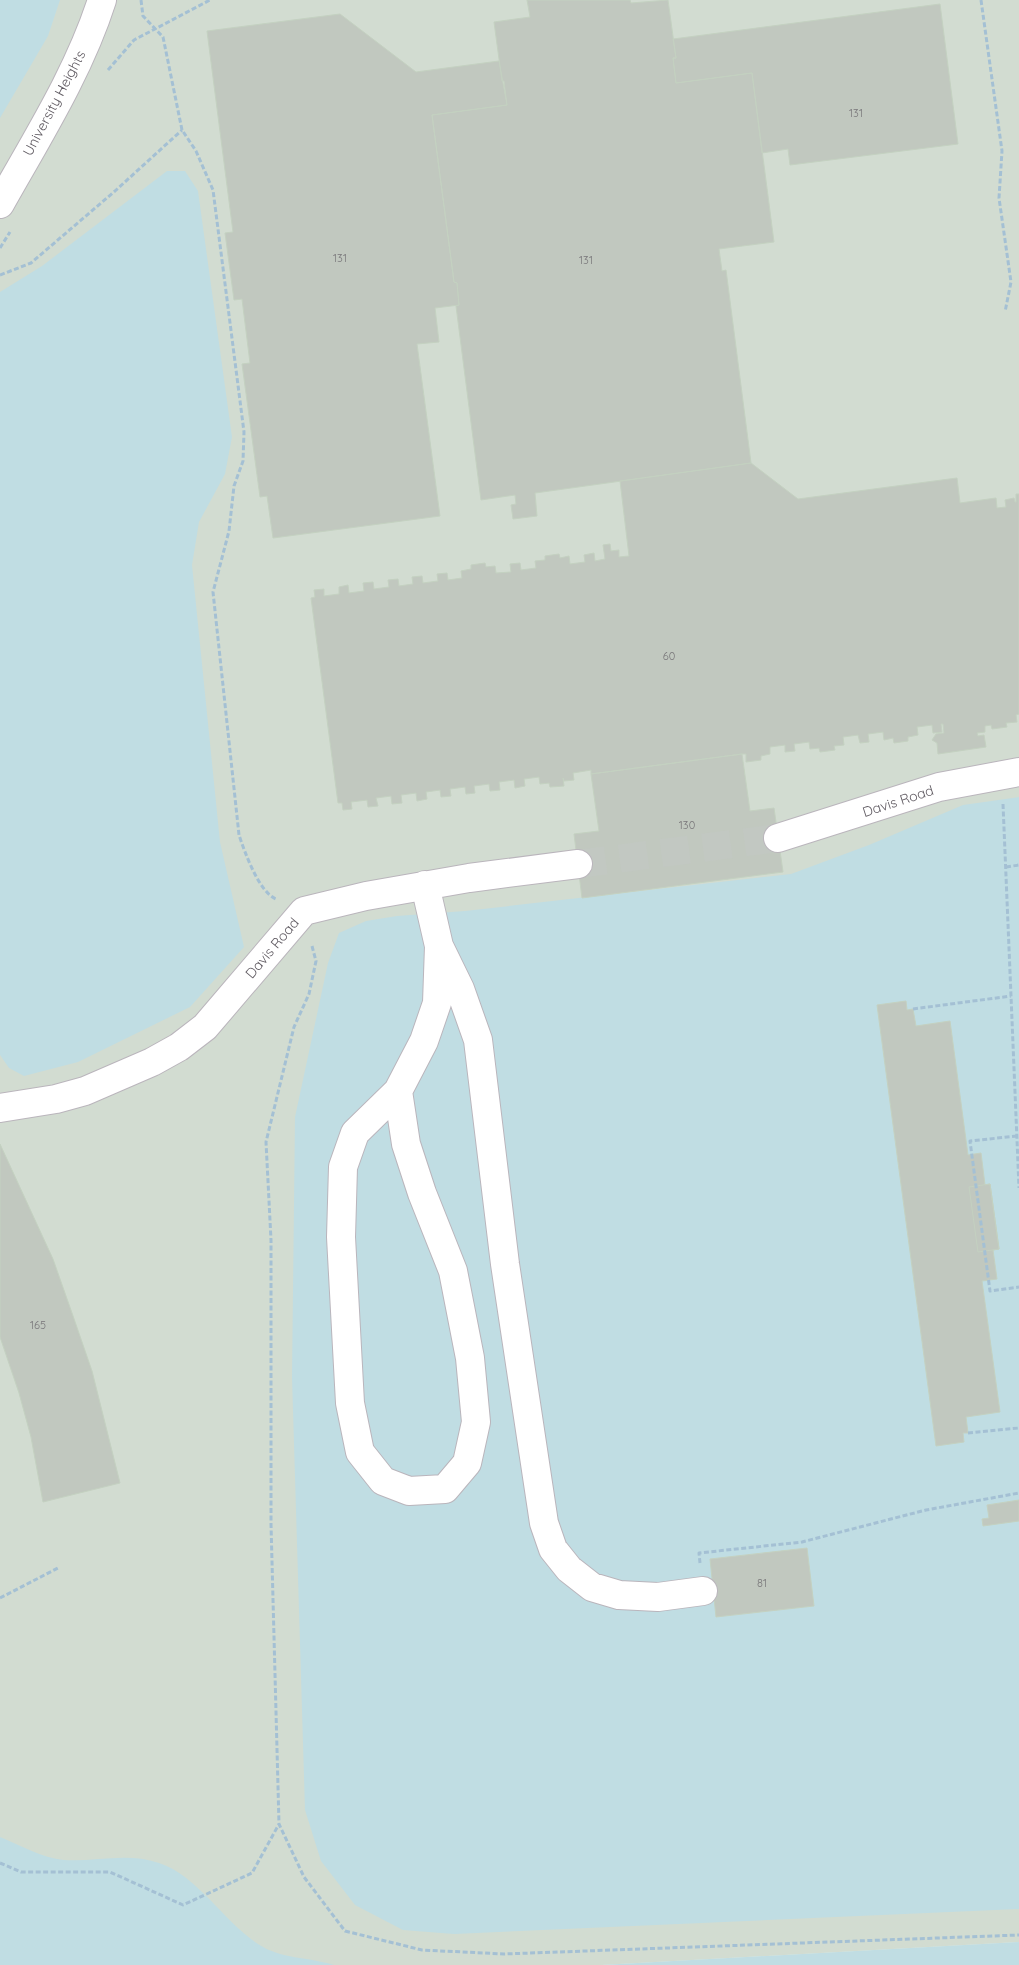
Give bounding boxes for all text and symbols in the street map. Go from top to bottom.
street label: University Heights [19,47,89,159]
house number: 131 [849,106,863,120]
house number: 131 [333,251,347,265]
house number: 131 [579,253,593,267]
house number: 60 [663,649,675,663]
street label: Davis Road [860,781,936,821]
house number: 130 [679,818,695,832]
street label: Davis Road [241,914,303,982]
house number: 165 [30,1318,46,1332]
house number: 81 [757,1576,767,1590]

